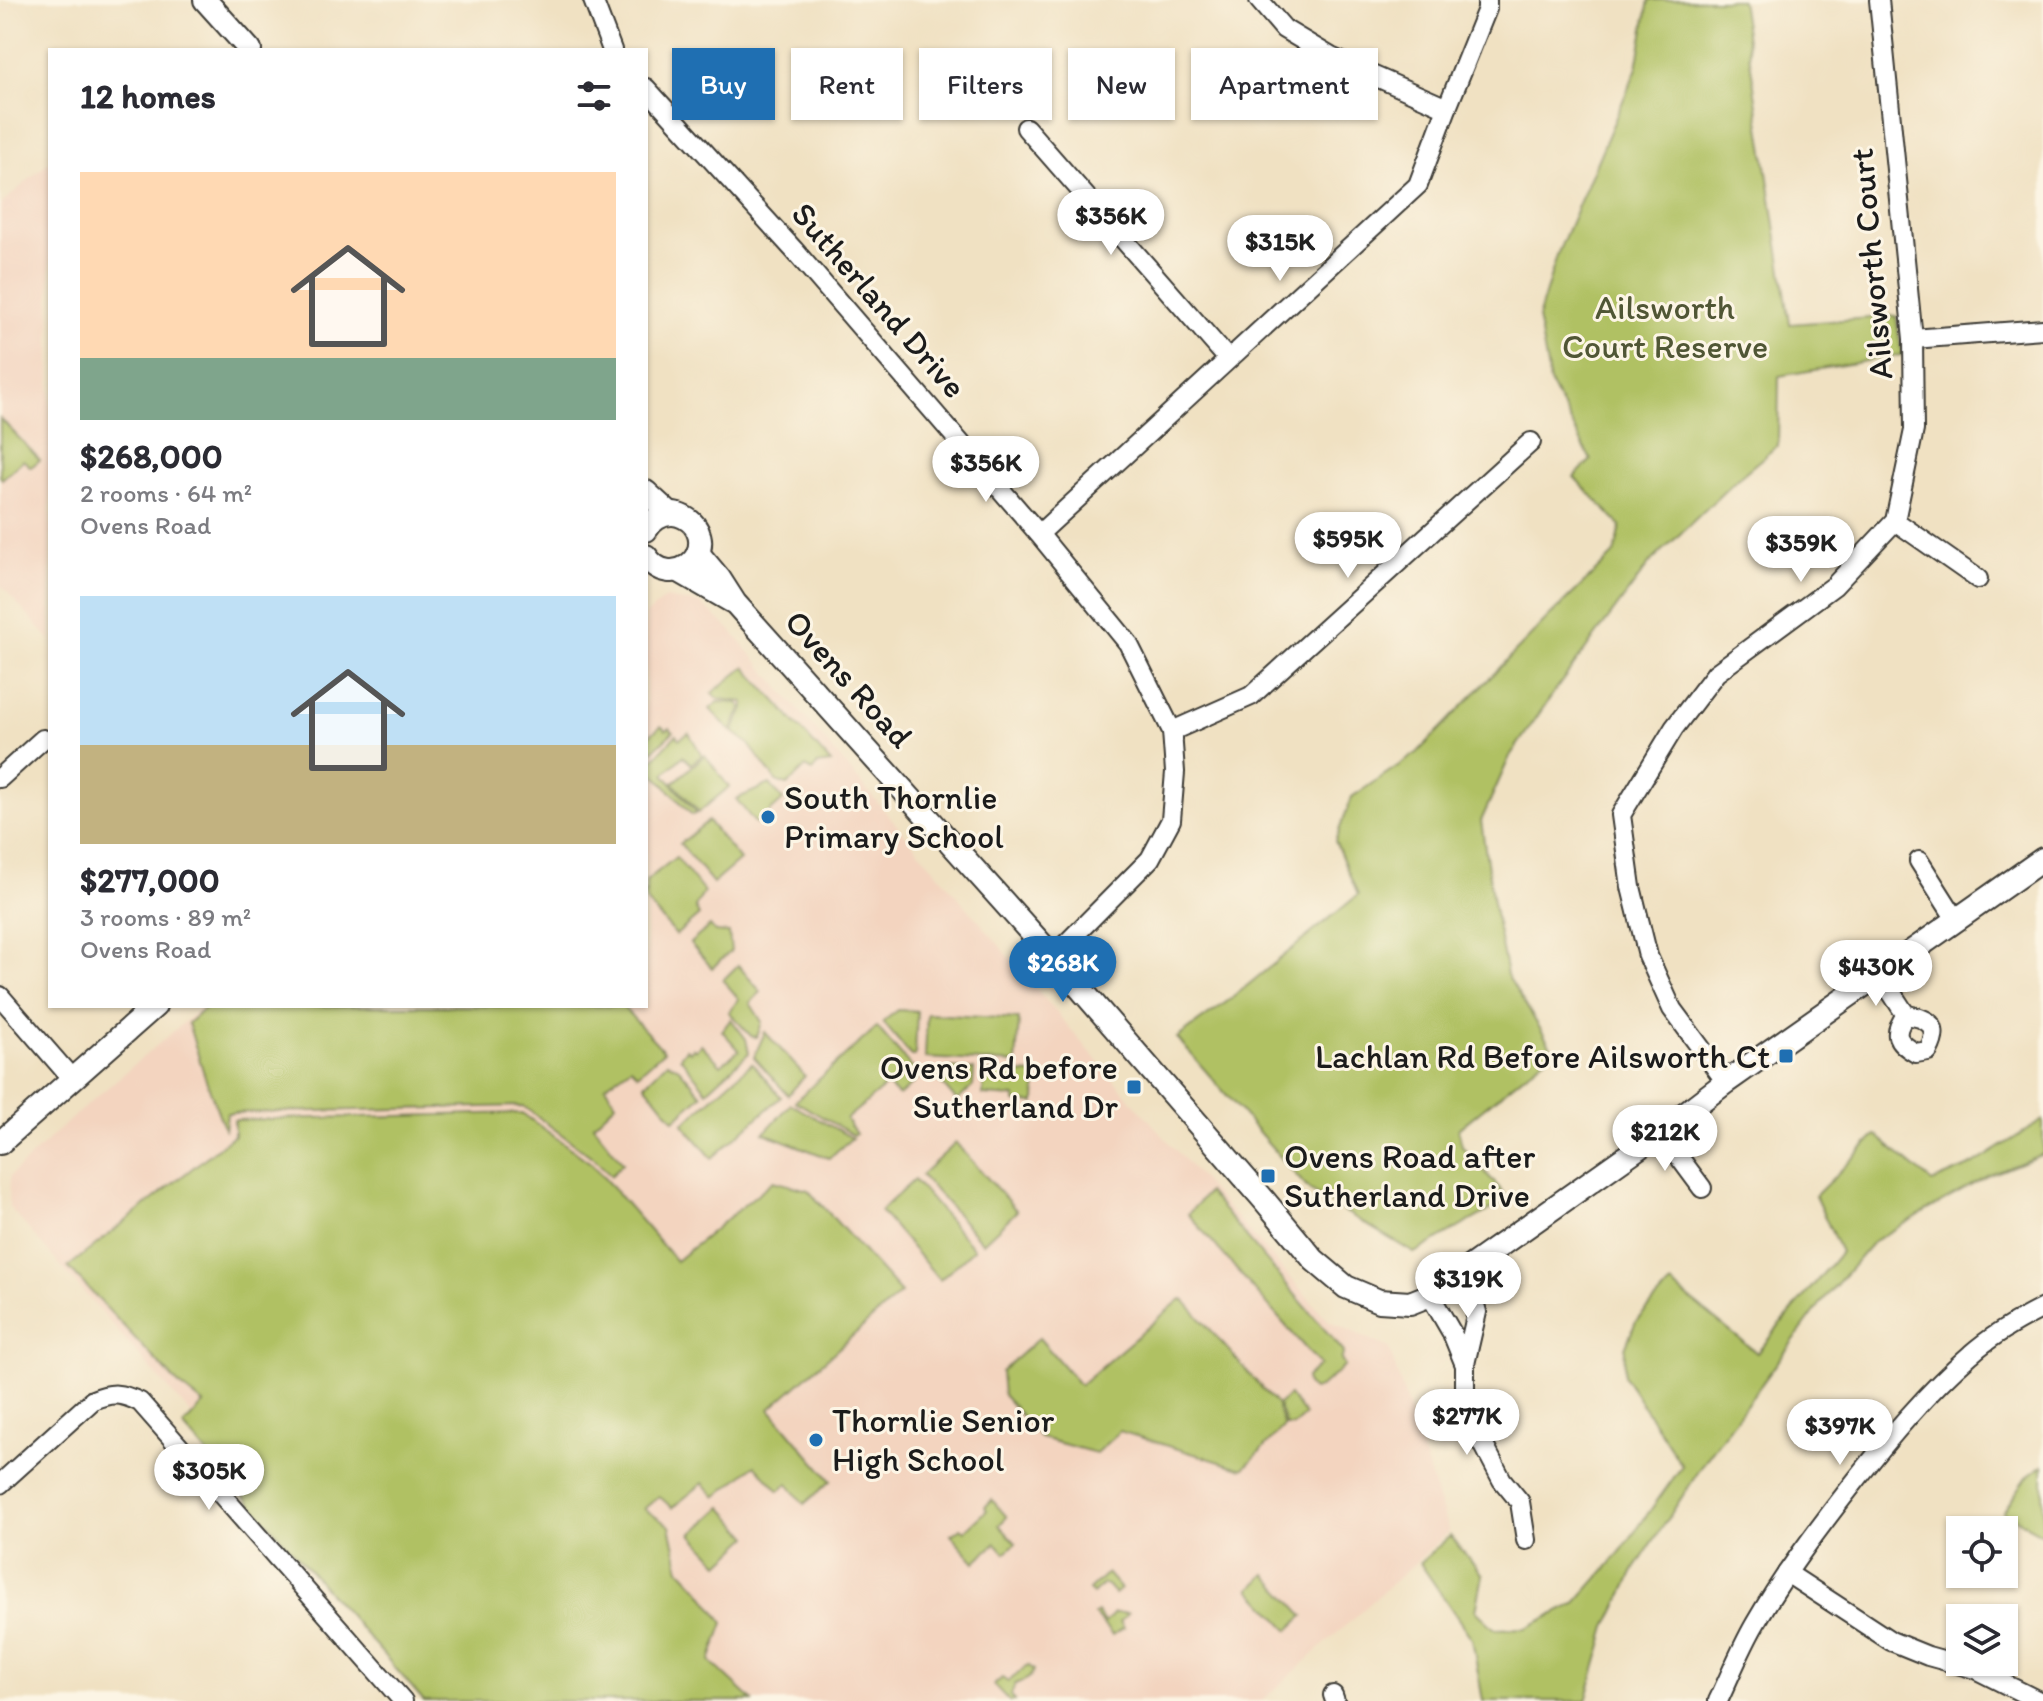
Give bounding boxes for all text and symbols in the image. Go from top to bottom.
chip: Buy [672,48,775,120]
chip: Rent [791,48,903,120]
chip: Filters [919,48,1052,120]
chip: New [1068,48,1175,120]
chip: Apartment [1191,48,1378,120]
icon: filters [572,74,616,118]
text: 12 homes [80,76,216,117]
street label: Ailsworth Court [1840,147,1902,381]
pin: $356K [1055,189,1167,257]
street label: Sutherland Drive [783,194,975,406]
text: $356K [1075,199,1147,231]
pin: $315K [1224,215,1336,283]
icon: home [276,224,420,368]
text: $315K [1245,225,1315,257]
park label: Ailsworth Court Reserve [1562,287,1768,367]
text: $268,000 [80,436,223,477]
pin: $356K [930,436,1042,504]
text: $356K [950,446,1022,478]
text: 2 rooms · 64 m² [80,477,252,509]
text: Ovens Road [80,509,211,541]
pin: $595K [1292,512,1404,580]
pin: $359K [1745,516,1857,584]
text: $595K [1313,522,1383,554]
text: $359K [1765,526,1837,558]
street label: Ovens Road [776,601,922,757]
icon: home [276,648,420,792]
place label: South Thornlie Primary School [784,777,1004,857]
marker: South Thornlie Primary School [759,808,777,826]
text: $277,000 [80,860,220,901]
text: 3 rooms · 89 m² [80,901,251,933]
text: Ovens Road [80,933,211,965]
pin: $268K [1007,936,1119,1004]
pin: $430K [1820,940,1932,1008]
text: $268K [1027,946,1099,978]
text: $430K [1838,950,1914,982]
place label: Lachlan Rd Before Ailsworth Ct [1315,1036,1770,1077]
place label: Ovens Rd before Sutherland Dr [880,1047,1118,1127]
marker: Lachlan Rd Before Ailsworth Ct [1777,1047,1795,1065]
marker: Ovens Rd before Sutherland Dr [1125,1078,1143,1096]
pin: $212K [1609,1105,1721,1173]
text: $212K [1630,1115,1700,1147]
place label: Ovens Road after Sutherland Drive [1284,1136,1535,1216]
marker: Ovens Road after Sutherland Drive [1259,1167,1277,1185]
pin: $319K [1412,1252,1524,1320]
text: $319K [1433,1262,1503,1294]
pin: $277K [1411,1389,1523,1457]
text: $277K [1432,1399,1502,1431]
pin: $397K [1784,1399,1896,1467]
place label: Thornlie Senior High School [832,1400,1055,1480]
text: $397K [1805,1409,1875,1441]
marker: Thornlie Senior High School [807,1431,825,1449]
pin: $305K [153,1444,265,1512]
text: $305K [172,1454,246,1486]
map controls [1946,1516,2018,1676]
button: locate [1946,1516,2018,1588]
button: layers [1946,1604,2018,1676]

